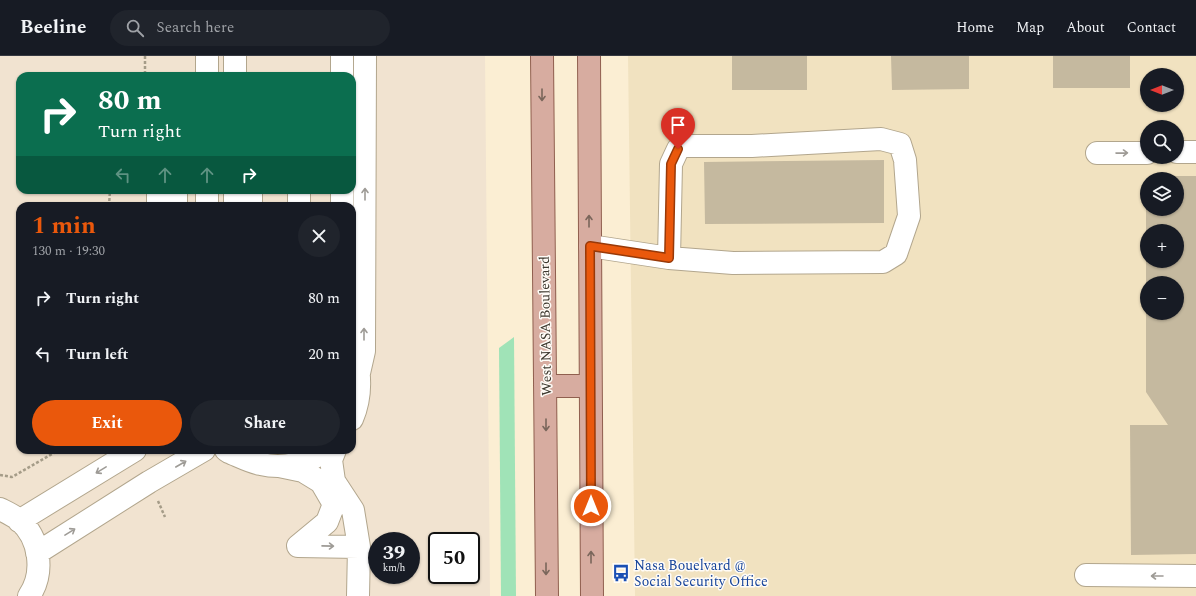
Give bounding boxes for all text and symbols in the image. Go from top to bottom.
search box [110,10,390,46]
text: Beeline [20,13,86,42]
text: Search here [156,16,234,39]
icon: search [124,17,146,39]
text: Home [956,17,994,38]
text: Map [1016,17,1044,38]
text: About [1066,17,1105,38]
text: Contact [1127,17,1176,38]
north arrow [1140,68,1184,112]
map controls [1140,68,1184,320]
text: 80 m [98,79,162,122]
icon: right [32,88,84,140]
one-way arrow [539,88,546,101]
pin [661,108,695,149]
icon: arrive [667,114,689,136]
text: Turn right [98,118,181,145]
button: search [1140,120,1184,164]
one-way arrow [1115,149,1128,157]
icon: left [112,164,134,186]
icon: ahead [154,164,176,186]
icon: ahead [196,164,218,186]
icon: right [238,164,260,186]
button: layers [1140,172,1184,216]
one-way arrow [361,188,369,201]
text: 1 min [32,208,96,244]
button: close [298,215,340,257]
one-way arrow [585,215,593,228]
button: + [1140,224,1184,268]
text: 130 m · 19:30 [32,241,105,261]
street label: West NASA Boulevard [534,256,557,396]
button: − [1140,276,1184,320]
icon: right [32,287,54,309]
text: Turn right [66,287,139,310]
text: 80 m [308,287,340,310]
one-way arrow [360,328,368,341]
icon: left [32,343,54,365]
text: Turn left [66,343,128,366]
text: 20 m [308,343,340,366]
button: Exit [32,400,182,446]
button: Share [190,400,340,446]
one-way arrow [542,418,550,431]
one-way arrow [175,459,187,467]
one-way arrow [95,467,107,475]
position arrow [570,485,612,527]
one-way arrow [64,527,76,535]
speed limit sign: 50 [428,532,480,584]
text: 39 [383,538,405,568]
one-way arrow [321,542,334,550]
one-way arrow [588,551,595,564]
place label: Nasa Bouelvard @ Social Security Office [634,555,768,592]
text: km/h [383,560,405,576]
one-way arrow [542,562,550,575]
bus stop icon: Nasa Bouelvard @ Social Security Office [611,563,631,583]
one-way arrow [1151,572,1164,580]

